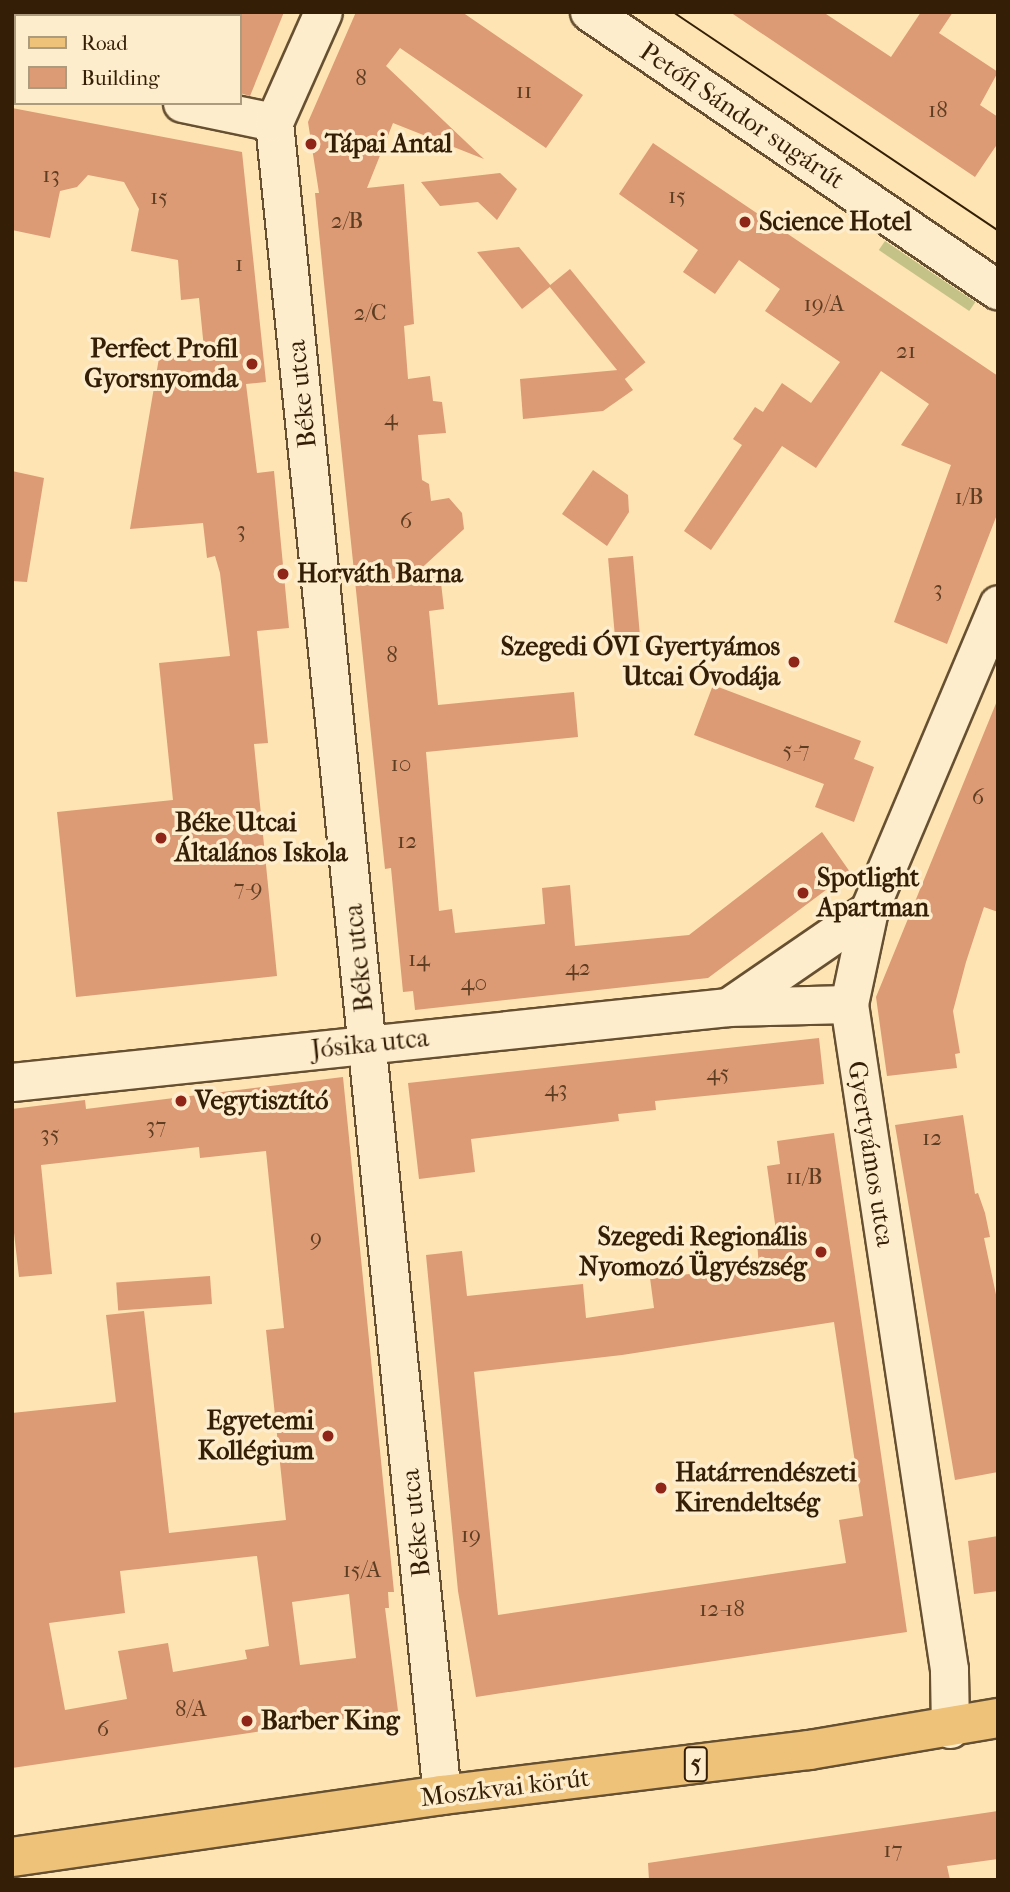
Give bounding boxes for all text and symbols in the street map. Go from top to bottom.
legend [14,14,242,105]
text: Road [81,31,128,55]
street label: Petőfi Sándor sugárút [634,36,850,196]
house number: 8 [355,64,367,92]
text: Building [81,66,159,90]
house number: 11 [516,77,532,105]
house number: 18 [928,96,948,124]
place label: Tápai Antal [325,128,452,160]
marker: Tápai Antal [303,136,319,152]
house number: 13 [42,161,60,189]
house number: 15 [668,182,686,210]
house number: 15 [150,183,168,211]
place label: Science Hotel [759,206,912,238]
house number: 2/B [331,207,363,235]
marker: Science Hotel [737,214,753,230]
house number: 1 [235,250,243,278]
house number: 19/A [804,290,844,318]
house number: 2/C [354,299,386,327]
place label: Perfect Profil Gyorsnyomda [84,333,238,394]
house number: 21 [896,337,916,365]
street label: Béke utca [281,338,323,450]
marker: Perfect Profil Gyorsnyomda [244,356,260,372]
house number: 4 [384,404,398,432]
house number: 1/B [955,483,983,511]
house number: 6 [400,507,412,535]
house number: 3 [236,516,246,544]
place label: Horváth Barna [297,558,463,590]
marker: Horváth Barna [275,566,291,582]
house number: 3 [933,575,943,603]
place label: Szegedi ÓVI Gyertyámos Utcai Óvodája [501,631,780,692]
house number: 8 [386,641,398,669]
marker: Szegedi ÓVI Gyertyámos Utcai Óvodája [786,654,802,670]
house number: 5-7 [783,736,809,764]
house number: 10 [391,750,411,778]
house number: 6 [972,783,984,811]
place label: Béke Utcai Általános Iskola [175,807,348,868]
house number: 12 [397,827,417,855]
marker: Béke Utcai Általános Iskola [153,830,169,846]
place label: Spotlight Apartman [817,862,929,924]
house number: 7-9 [233,874,263,902]
marker: Spotlight Apartman [795,885,811,901]
street label: Béke utca [338,902,380,1014]
house number: 14 [408,945,430,973]
house number: 42 [565,954,591,982]
house number: 40 [461,969,487,997]
street label: Jósika utca [310,1022,430,1066]
house number: 45 [707,1059,729,1087]
street label: Gyertyámos utca [841,1059,901,1249]
house number: 43 [544,1075,568,1103]
place label: Vegytisztító [195,1085,329,1117]
marker: Vegytisztító [173,1093,189,1109]
house number: 37 [146,1112,166,1140]
house number: 35 [40,1120,60,1148]
house number: 12 [922,1124,942,1152]
house number: 11/B [786,1163,822,1191]
place label: Szegedi Regionális Nyomozó Ügyészség [579,1221,807,1282]
house number: 9 [310,1224,322,1252]
marker: Szegedi Regionális Nyomozó Ügyészség [813,1244,829,1260]
place label: Egyetemi Kollégium [198,1405,314,1466]
marker: Egyetemi Kollégium [320,1428,336,1444]
place label: Határrendészeti Kirendeltség [675,1457,857,1518]
street label: Béke utca [395,1467,437,1579]
marker: Határrendészeti Kirendeltség [653,1480,669,1496]
house number: 19 [461,1521,481,1549]
house number: 15/A [343,1556,381,1584]
house number: 12-18 [699,1595,745,1623]
house number: 8/A [175,1695,207,1723]
place label: Barber King [261,1705,400,1737]
marker: Barber King [239,1713,255,1729]
house number: 6 [97,1715,109,1743]
road number: 5 [684,1744,708,1784]
street label: Moszkvai körút [419,1762,591,1814]
house number: 17 [883,1836,903,1864]

